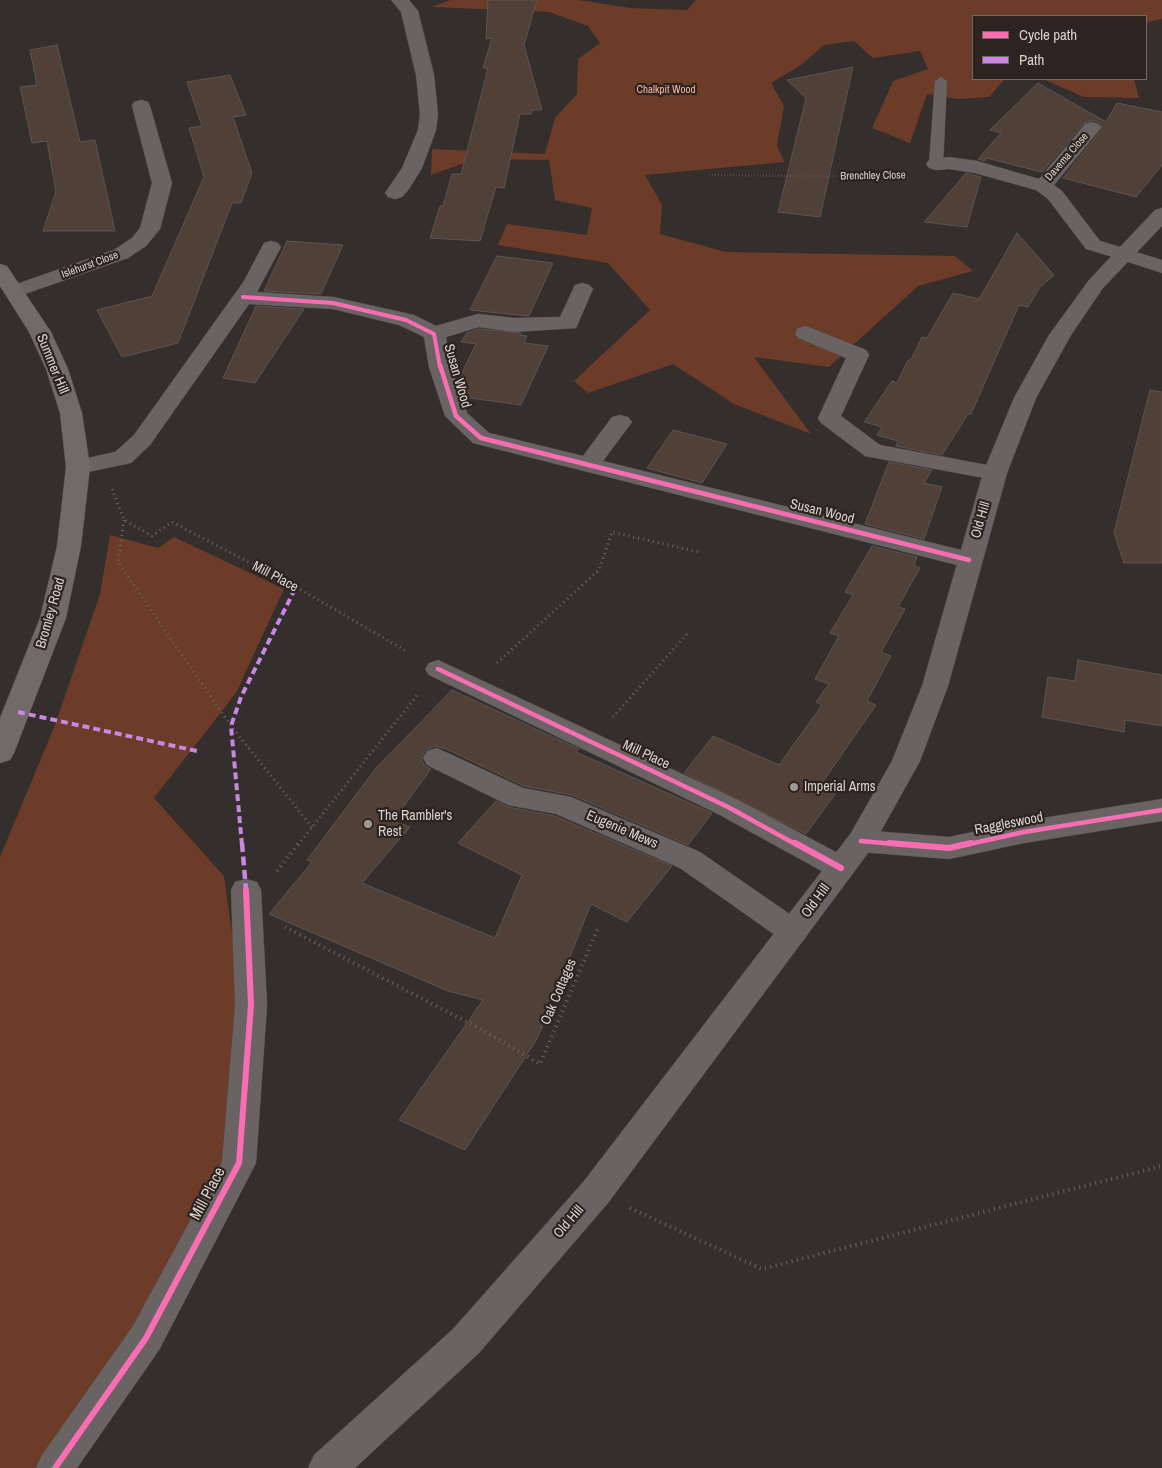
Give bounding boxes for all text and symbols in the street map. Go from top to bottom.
legend [972,15,1147,80]
text: Cycle path [1019,24,1077,45]
text: Path [1019,49,1044,70]
park label: Chalkpit Wood [636,83,696,97]
street label: Davema Close [1043,130,1091,184]
street label: Brenchley Close [840,169,906,183]
street label: Islehurst Close [60,249,120,281]
street label: Summer Hill [32,332,72,396]
street label: Susan Wood [440,342,474,410]
street label: Susan Wood [788,496,856,528]
street label: Old Hill [968,500,994,540]
street label: Mill Place [249,558,301,596]
street label: Bromley Road [33,576,69,650]
street label: Mill Place [620,737,672,773]
place label: Imperial Arms [804,779,875,795]
marker: Imperial Arms [788,781,800,793]
street label: Eugenie Mews [584,807,660,853]
place label: The Rambler's Rest [378,808,452,840]
street label: Raggleswood [973,809,1045,839]
marker: The Rambler's Rest [362,818,374,830]
street label: Old Hill [798,881,834,921]
street label: Oak Cottages [538,956,580,1028]
street label: Mill Place [186,1164,230,1224]
street label: Old Hill [550,1202,588,1242]

